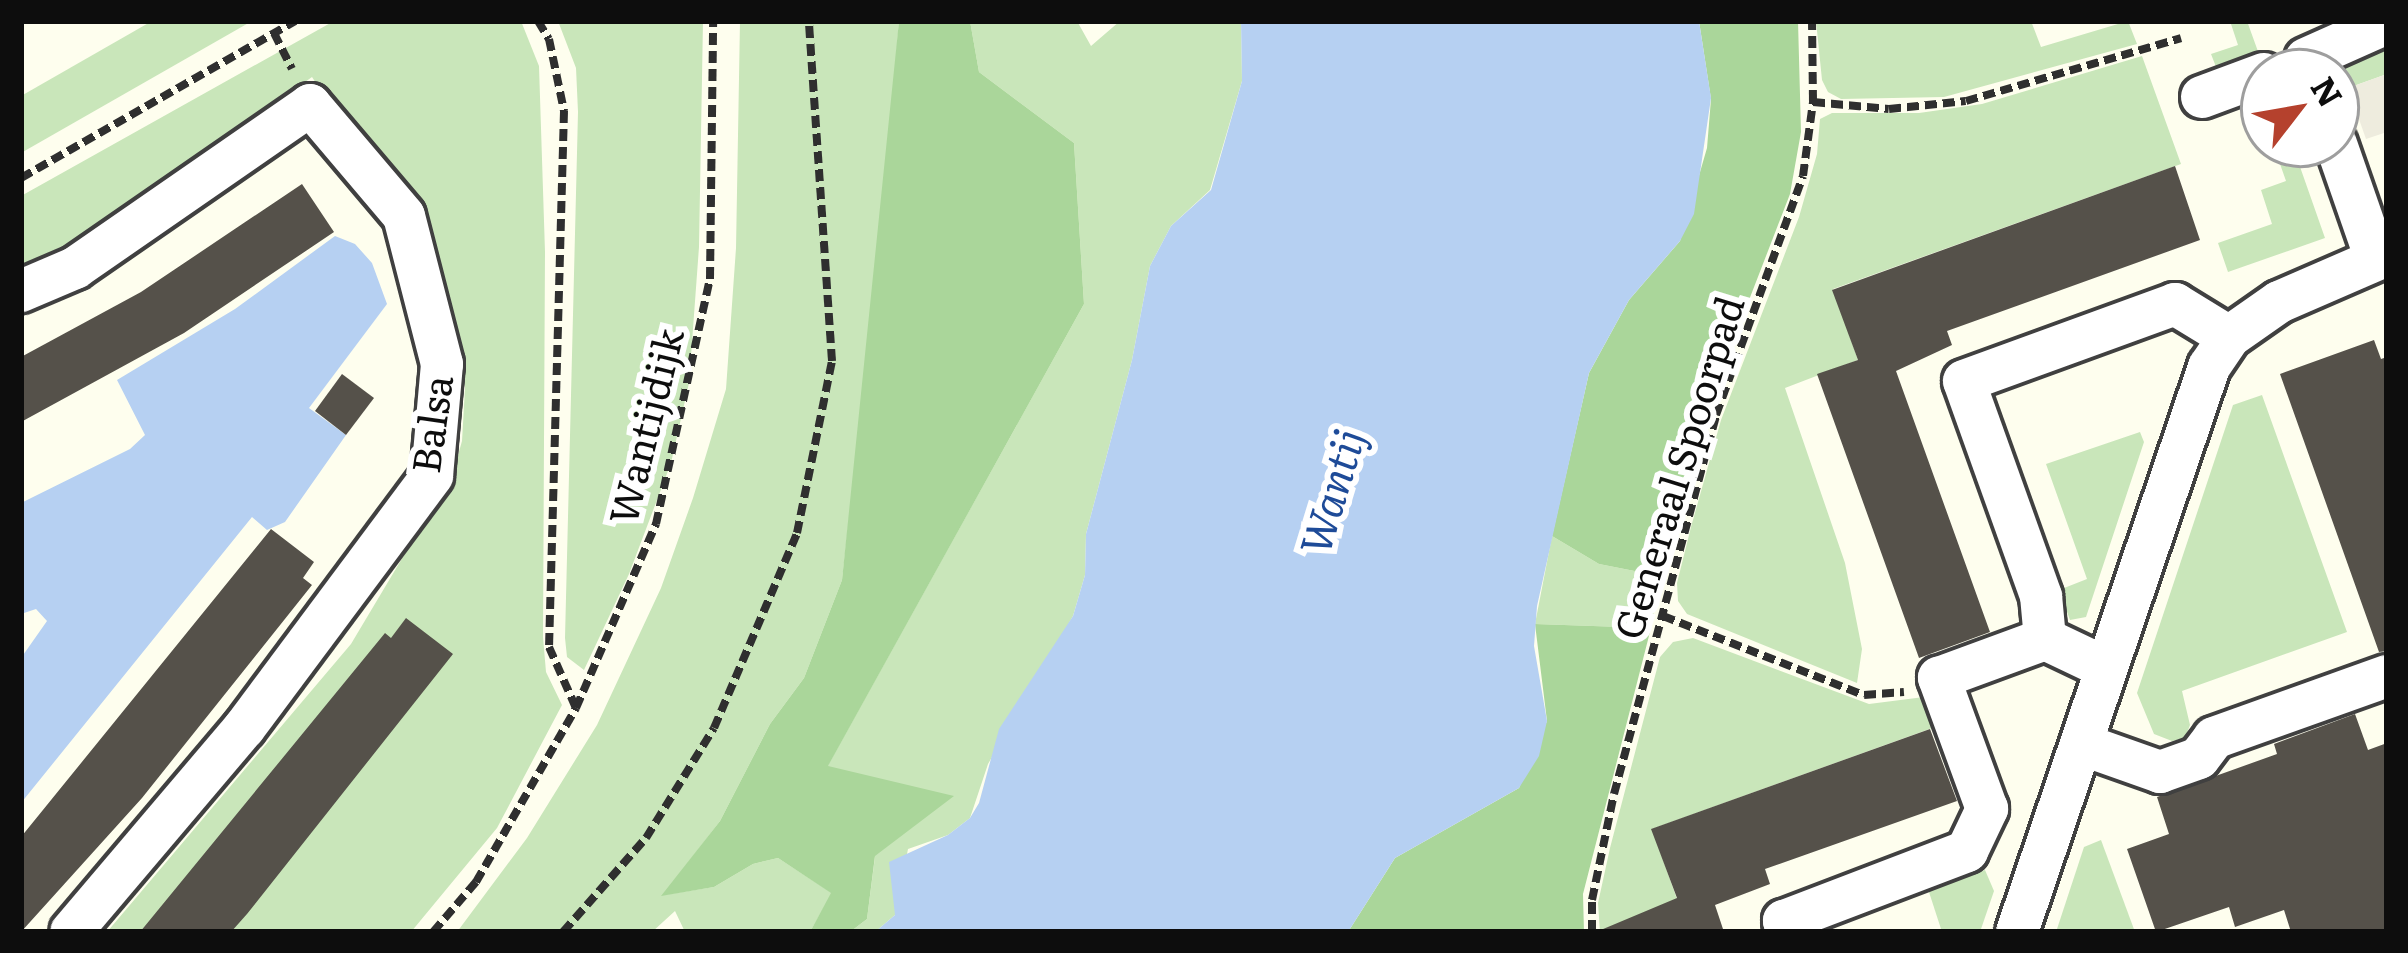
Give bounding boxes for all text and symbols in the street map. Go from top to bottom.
north arrow [2240,48,2360,168]
text: N [2301,66,2357,115]
street label: Generaal Spoorpad [1603,290,1751,644]
street label: Wantijdijk [597,323,691,529]
street label: Balsa [400,372,460,476]
water label: Wantij [1287,422,1373,560]

